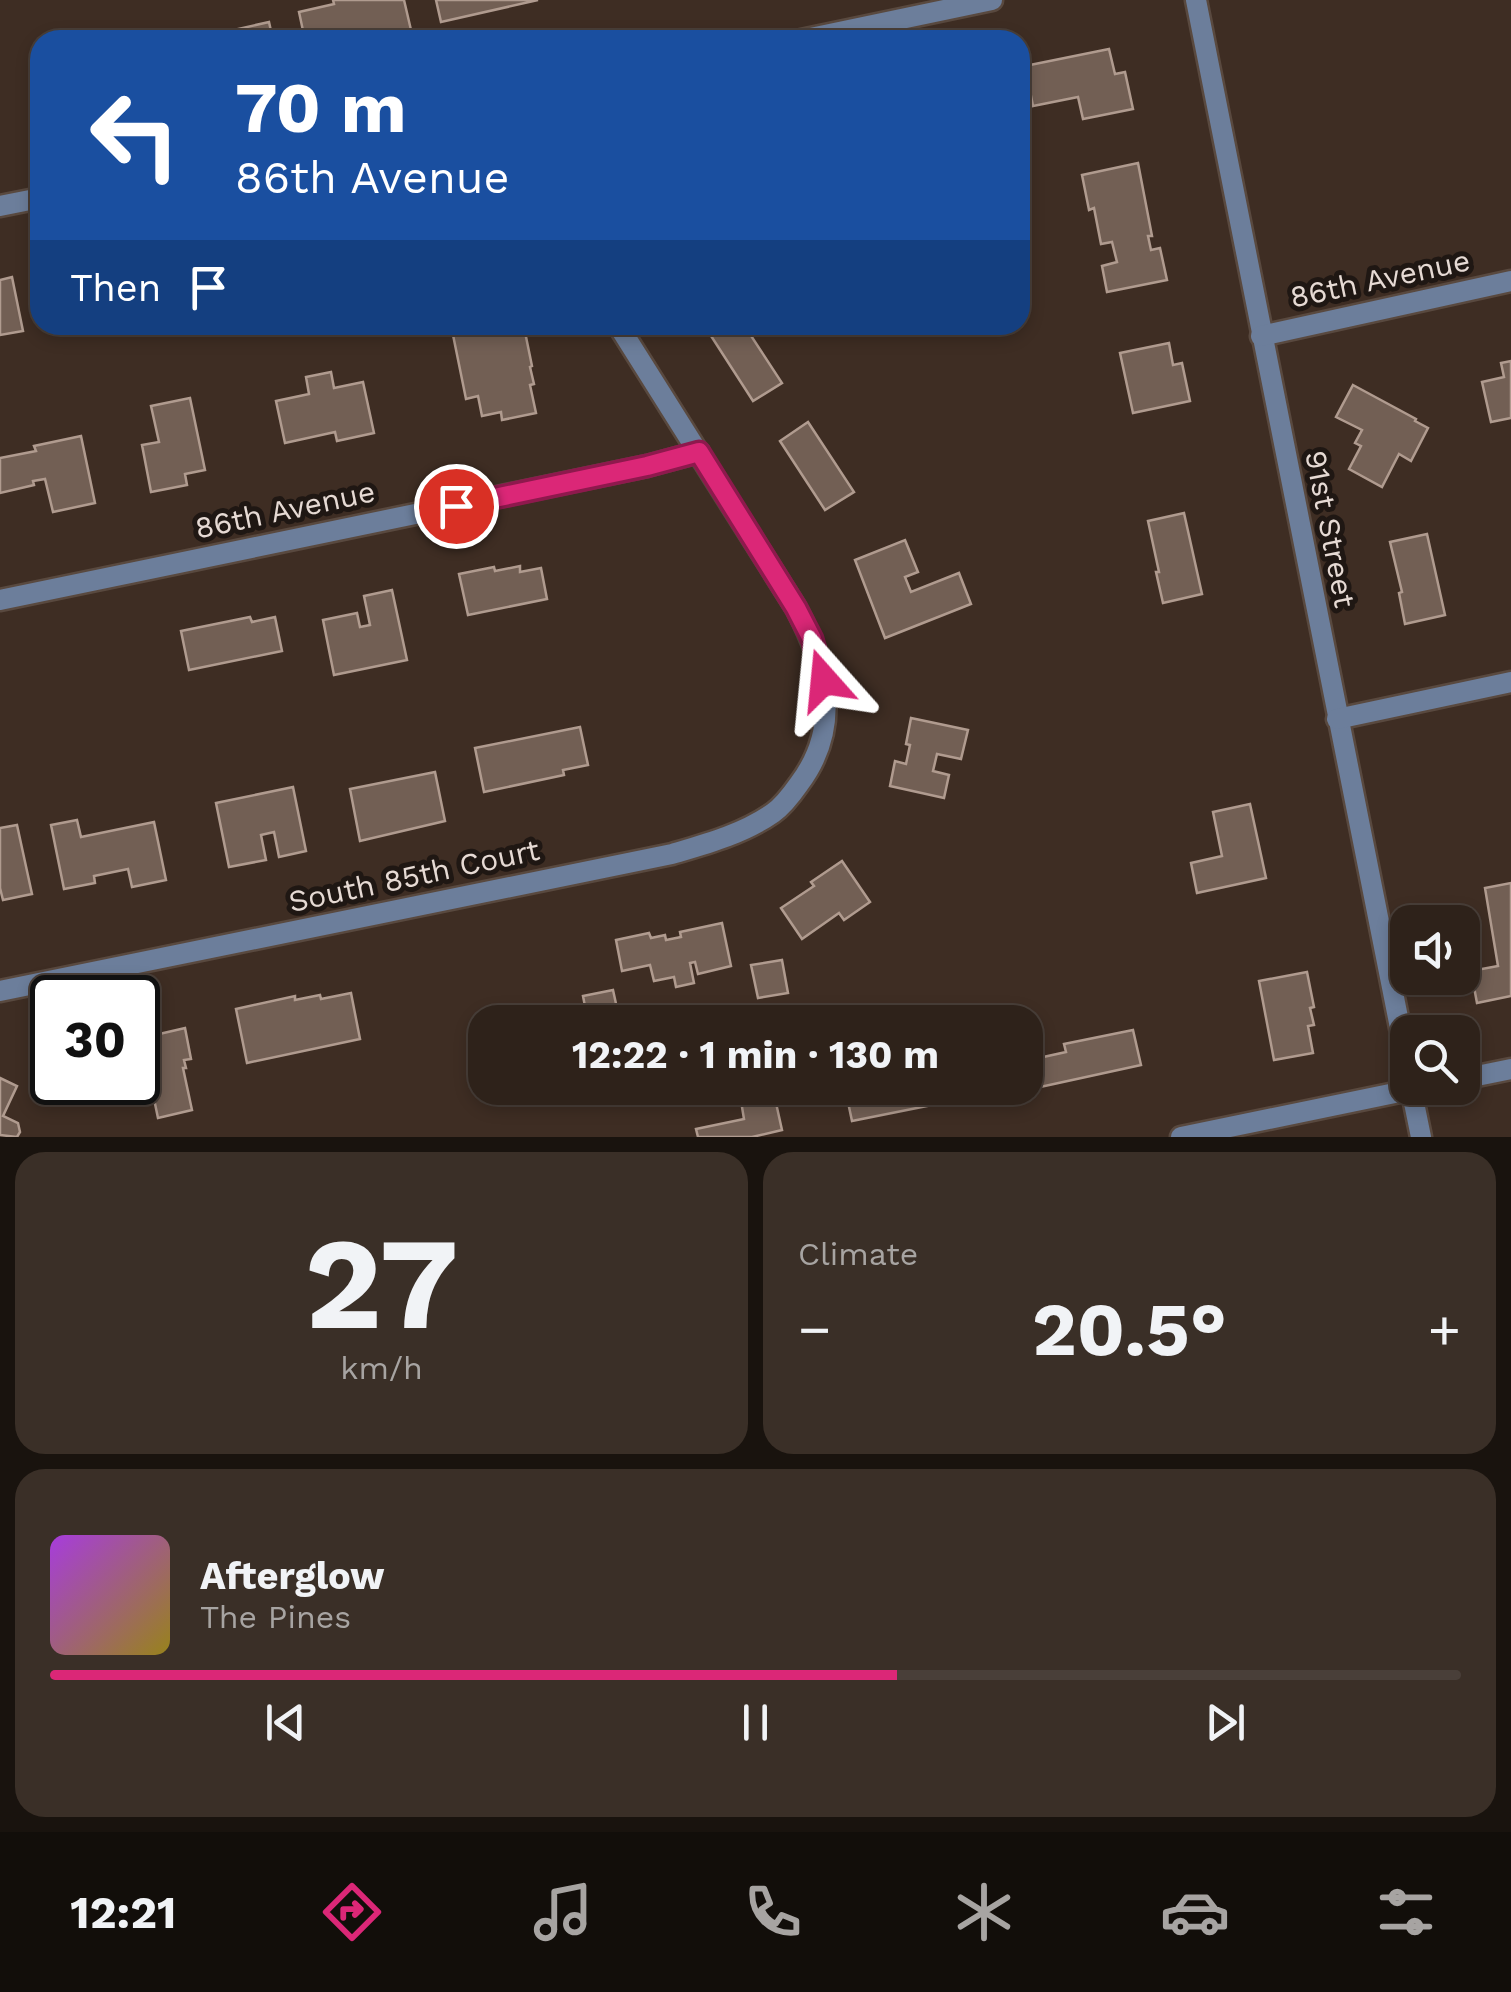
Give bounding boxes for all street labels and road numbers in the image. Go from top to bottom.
street label: 86th Avenue [1287,242,1473,315]
street label: 91st Street [1298,447,1363,611]
street label: 86th Avenue [192,473,378,546]
street label: South 85th Court [285,832,543,919]

